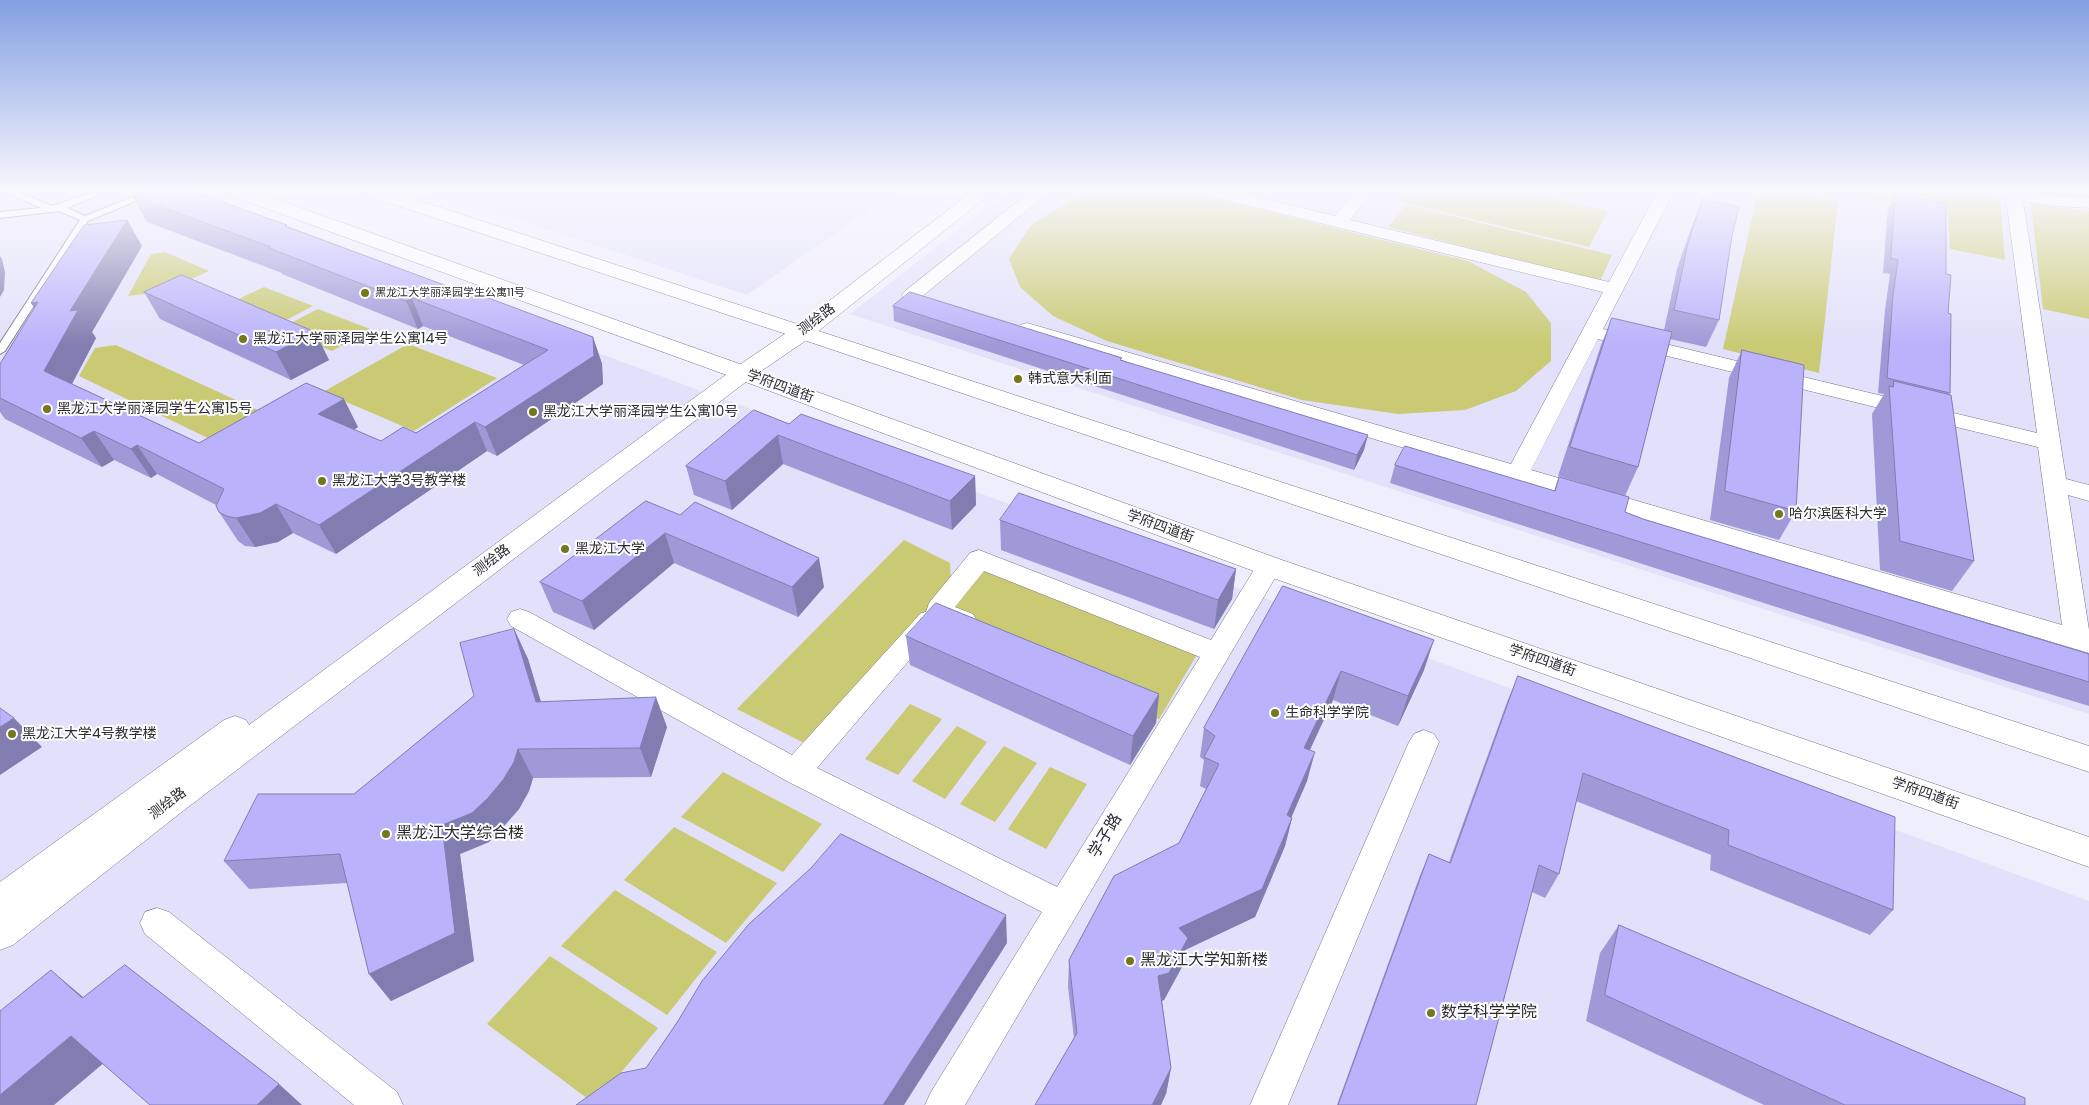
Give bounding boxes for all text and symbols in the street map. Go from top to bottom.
place label: 黑龙江大学丽泽园学生公寓11号 [375,286,525,300]
marker: 黑龙江大学丽泽园学生公寓11号 [359,287,371,299]
street label: 测绘路 [795,301,839,339]
place label: 黑龙江大学丽泽园学生公寓14号 [253,331,448,347]
marker: 黑龙江大学丽泽园学生公寓14号 [237,333,249,345]
street label: 学府四道街 [744,367,816,407]
place label: 韩式意大利面 [1028,371,1112,387]
marker: 韩式意大利面 [1012,373,1024,385]
place label: 黑龙江大学丽泽园学生公寓15号 [57,401,252,417]
marker: 黑龙江大学丽泽园学生公寓15号 [41,403,53,415]
place label: 黑龙江大学丽泽园学生公寓10号 [543,404,738,420]
marker: 黑龙江大学丽泽园学生公寓10号 [527,406,539,418]
place label: 黑龙江大学3号教学楼 [332,473,466,489]
marker: 黑龙江大学3号教学楼 [316,475,328,487]
place label: 哈尔滨医科大学 [1789,506,1887,522]
street label: 学府四道街 [1124,507,1196,547]
marker: 哈尔滨医科大学 [1773,508,1785,520]
place label: 黑龙江大学 [575,541,645,557]
street label: 测绘路 [470,542,514,580]
marker: 黑龙江大学 [559,543,571,555]
street label: 学府四道街 [1506,642,1578,680]
place label: 生命科学学院 [1285,705,1369,721]
marker: 生命科学学院 [1269,707,1281,719]
place label: 黑龙江大学4号教学楼 [22,726,157,742]
marker: 黑龙江大学4号教学楼 [6,728,18,740]
street label: 学府四道街 [1889,775,1961,813]
street label: 测绘路 [146,785,190,823]
street label: 学子路 [1085,810,1127,862]
place label: 黑龙江大学综合楼 [396,824,524,844]
marker: 黑龙江大学综合楼 [380,828,392,840]
place label: 黑龙江大学知新楼 [1140,951,1268,971]
marker: 黑龙江大学知新楼 [1124,955,1136,967]
place label: 数学科学学院 [1441,1003,1537,1023]
marker: 数学科学学院 [1425,1007,1437,1019]

